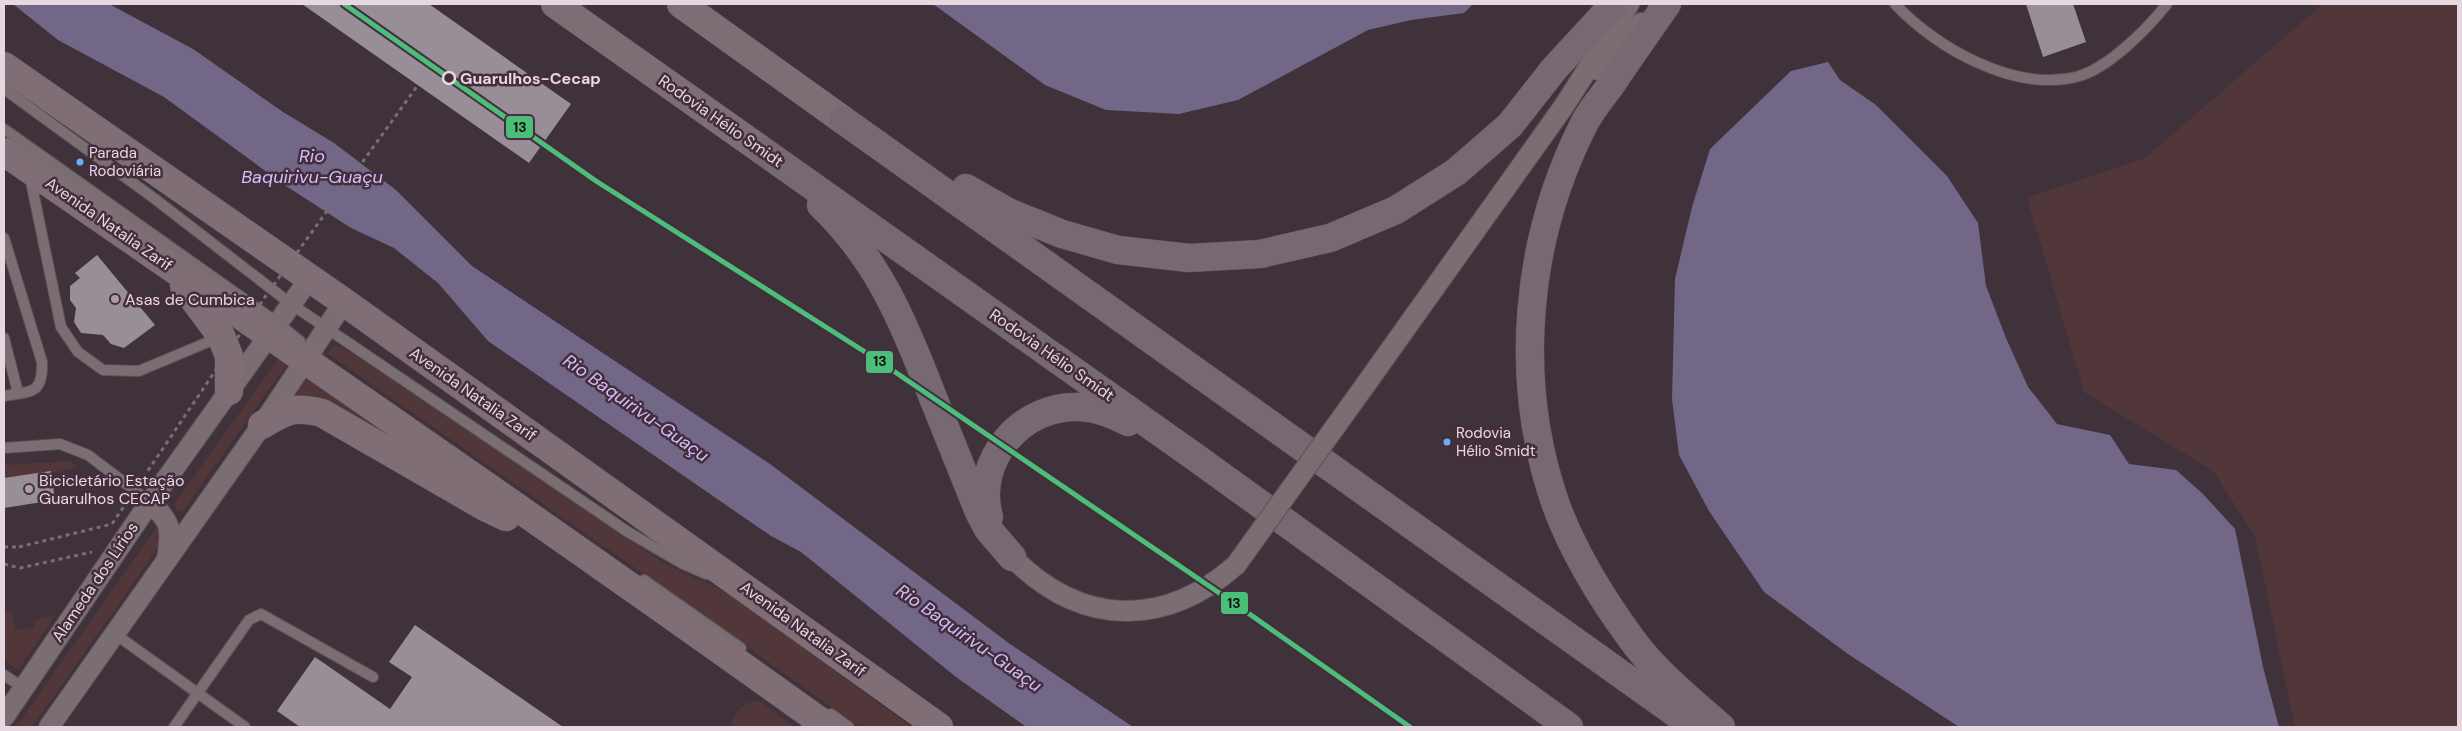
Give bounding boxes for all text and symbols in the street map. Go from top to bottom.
place label: Guarulhos-Cecap [460,68,601,89]
street label: Rodovia Hélio Smidt [654,70,788,172]
marker: Guarulhos-Cecap [442,71,456,85]
line badge: 13 [505,115,534,139]
text: 13 [513,118,527,136]
place label: Parada Rodoviária [89,143,161,181]
water label: Rio Baquirivu-Guaçu [241,144,383,189]
marker: Parada Rodoviária [75,157,85,167]
street label: Avenida Natalia Zarif [41,172,177,276]
place label: Asas de Cumbica [125,289,255,310]
marker: Asas de Cumbica [109,293,121,305]
street label: Rodovia Hélio Smidt [985,304,1119,406]
street label: Avenida Natalia Zarif [405,342,541,446]
water label: Rio Baquirivu-Guaçu [558,349,714,467]
line badge: 13 [865,350,894,374]
text: 13 [873,352,887,370]
place label: Rodovia Hélio Smidt [1456,423,1536,461]
marker: Rodovia Hélio Smidt [1442,437,1452,447]
place label: Bicicletário Estação Guarulhos CECAP [39,470,185,509]
marker: Bicicletário Estação Guarulhos CECAP [23,483,35,495]
street label: Alameda dos Lírios [47,518,143,646]
street label: Avenida Natalia Zarif [736,576,870,682]
water label: Rio Baquirivu-Guaçu [891,579,1047,697]
line badge: 13 [1220,591,1249,615]
text: 13 [1227,594,1241,612]

